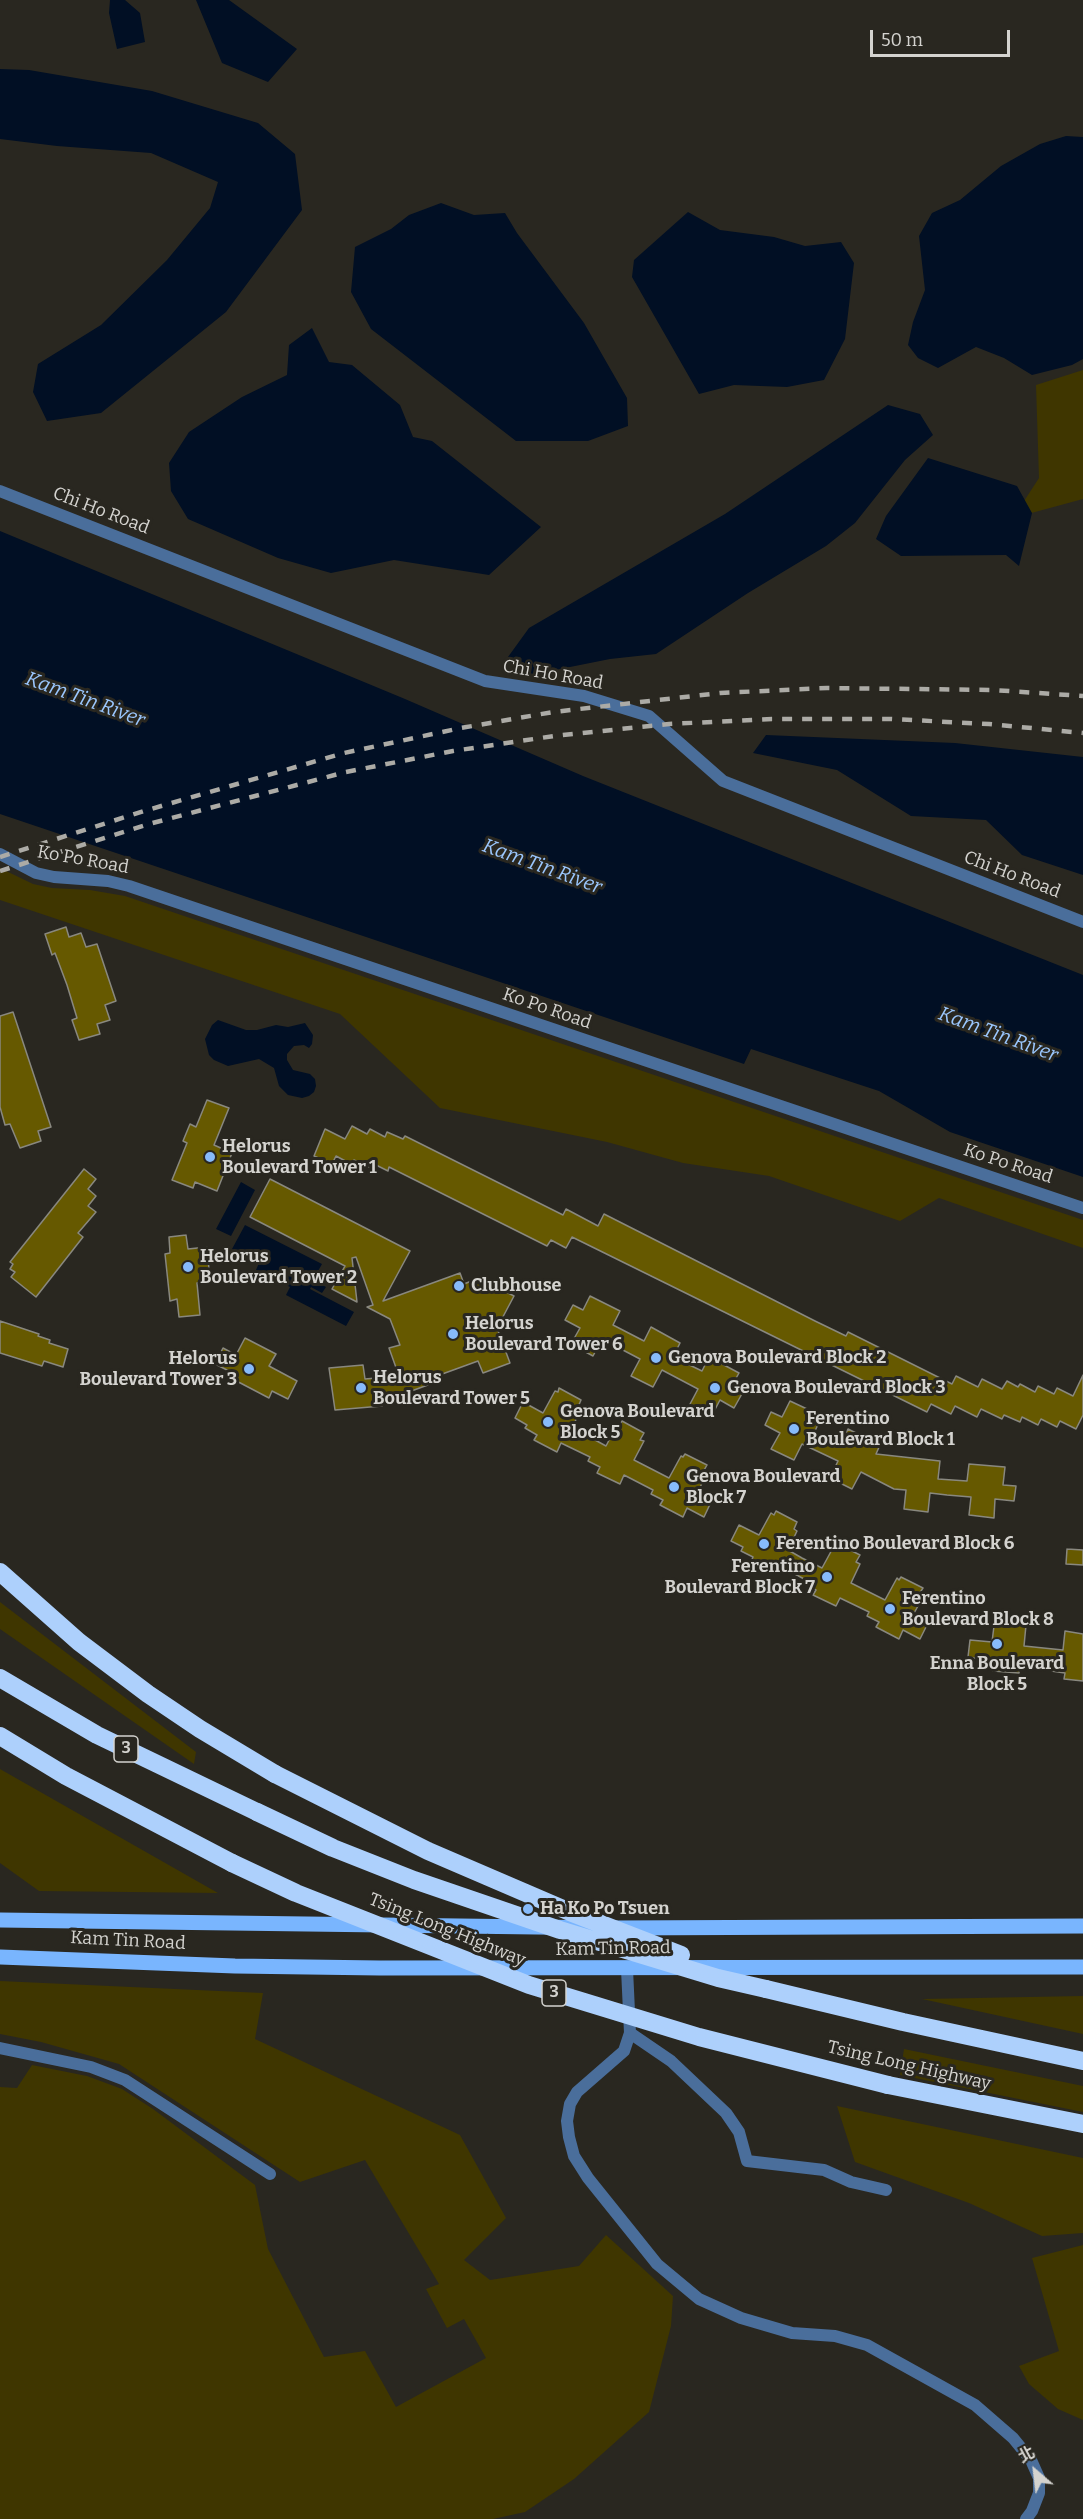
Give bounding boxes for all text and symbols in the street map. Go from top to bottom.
scale bar [873,18,1012,56]
text: 50 m [881,29,923,51]
street label: Chi Ho Road [50,483,152,539]
street label: Chi Ho Road [501,656,605,694]
water label: Kam Tin River [22,667,148,733]
water label: Kam Tin River [479,834,605,900]
street label: Ko Po Road [36,841,130,879]
street label: Chi Ho Road [961,847,1063,903]
street label: Ko Po Road [500,984,594,1034]
water label: Kam Tin River [935,1002,1061,1068]
place label: Helorus Boulevard Tower 1 [222,1136,377,1178]
street label: Ko Po Road [961,1139,1055,1189]
marker: Helorus Boulevard Tower 1 [203,1150,217,1164]
place label: Helorus Boulevard Tower 2 [200,1246,357,1288]
marker: Helorus Boulevard Tower 2 [181,1260,195,1274]
place label: Clubhouse [471,1275,561,1297]
marker: Clubhouse [452,1279,466,1293]
place label: Helorus Boulevard Tower 6 [465,1313,623,1356]
marker: Helorus Boulevard Tower 6 [446,1327,460,1341]
place label: Genova Boulevard Block 2 [668,1347,886,1369]
place label: Helorus Boulevard Tower 3 [80,1348,237,1390]
marker: Genova Boulevard Block 2 [649,1351,663,1365]
marker: Helorus Boulevard Tower 3 [242,1362,256,1376]
place label: Helorus Boulevard Tower 5 [373,1367,530,1410]
place label: Genova Boulevard Block 3 [727,1377,946,1399]
marker: Helorus Boulevard Tower 5 [354,1381,368,1395]
marker: Genova Boulevard Block 3 [708,1381,722,1395]
place label: Genova Boulevard Block 5 [560,1401,714,1444]
place label: Ferentino Boulevard Block 1 [806,1408,955,1450]
marker: Genova Boulevard Block 5 [541,1415,555,1429]
marker: Ferentino Boulevard Block 1 [787,1422,801,1436]
place label: Genova Boulevard Block 7 [686,1466,840,1508]
marker: Genova Boulevard Block 7 [667,1480,681,1494]
place label: Ferentino Boulevard Block 6 [776,1533,1014,1555]
marker: Ferentino Boulevard Block 6 [757,1537,771,1551]
place label: Ferentino Boulevard Block 7 [664,1556,815,1598]
marker: Ferentino Boulevard Block 7 [820,1570,834,1584]
place label: Ferentino Boulevard Block 8 [902,1588,1054,1630]
marker: Ferentino Boulevard Block 8 [883,1602,897,1616]
marker: Enna Boulevard Block 5 [990,1637,1004,1651]
place label: Enna Boulevard Block 5 [930,1653,1064,1696]
road number: 3 [114,1736,138,1762]
street label: Tsing Long Highway [366,1889,528,1971]
place label: Ha Ko Po Tsuen [540,1898,670,1920]
marker: Ha Ko Po Tsuen [521,1902,535,1916]
street label: Kam Tin Road [70,1927,186,1955]
street label: Kam Tin Road [555,1937,671,1961]
road number: 3 [542,1980,566,2006]
street label: Tsing Long Highway [825,2037,993,2095]
north arrow [1005,2441,1065,2501]
text: 北 [1015,2443,1038,2467]

